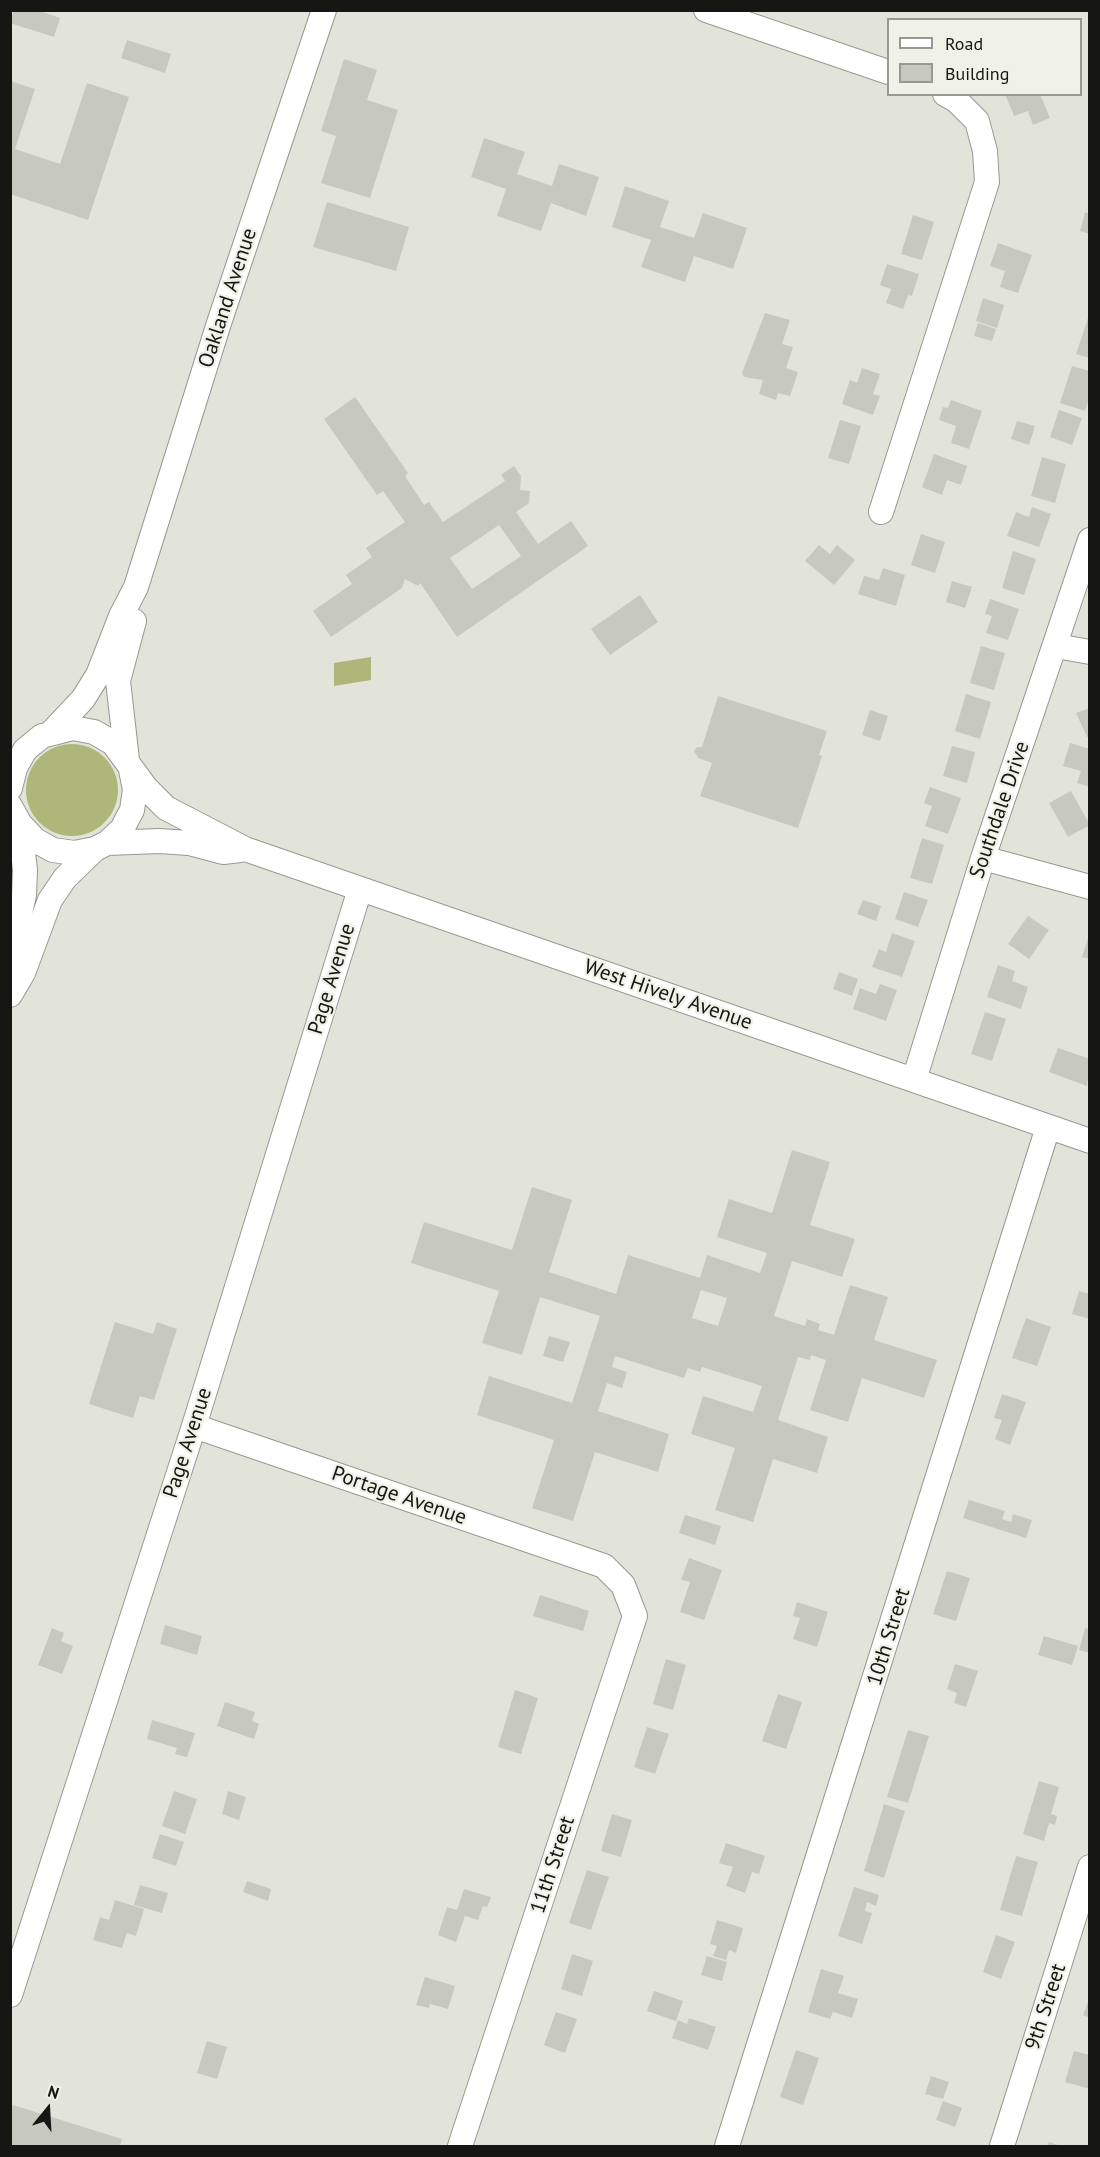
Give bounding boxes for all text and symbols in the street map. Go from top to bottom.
legend [887,18,1082,96]
text: Road [945,32,983,55]
text: Building [945,62,1009,85]
street label: Oakland Avenue [194,225,262,371]
street label: Southdale Drive [965,738,1035,882]
street label: Page Avenue [303,921,361,1037]
street label: West Hively Avenue [581,954,755,1036]
street label: Page Avenue [158,1385,218,1501]
street label: Portage Avenue [328,1461,470,1531]
street label: 10th Street [862,1585,916,1689]
street label: 11th Street [525,1813,581,1917]
street label: 9th Street [1020,1961,1072,2053]
north arrow [18,2079,78,2139]
text: N [45,2081,62,2103]

